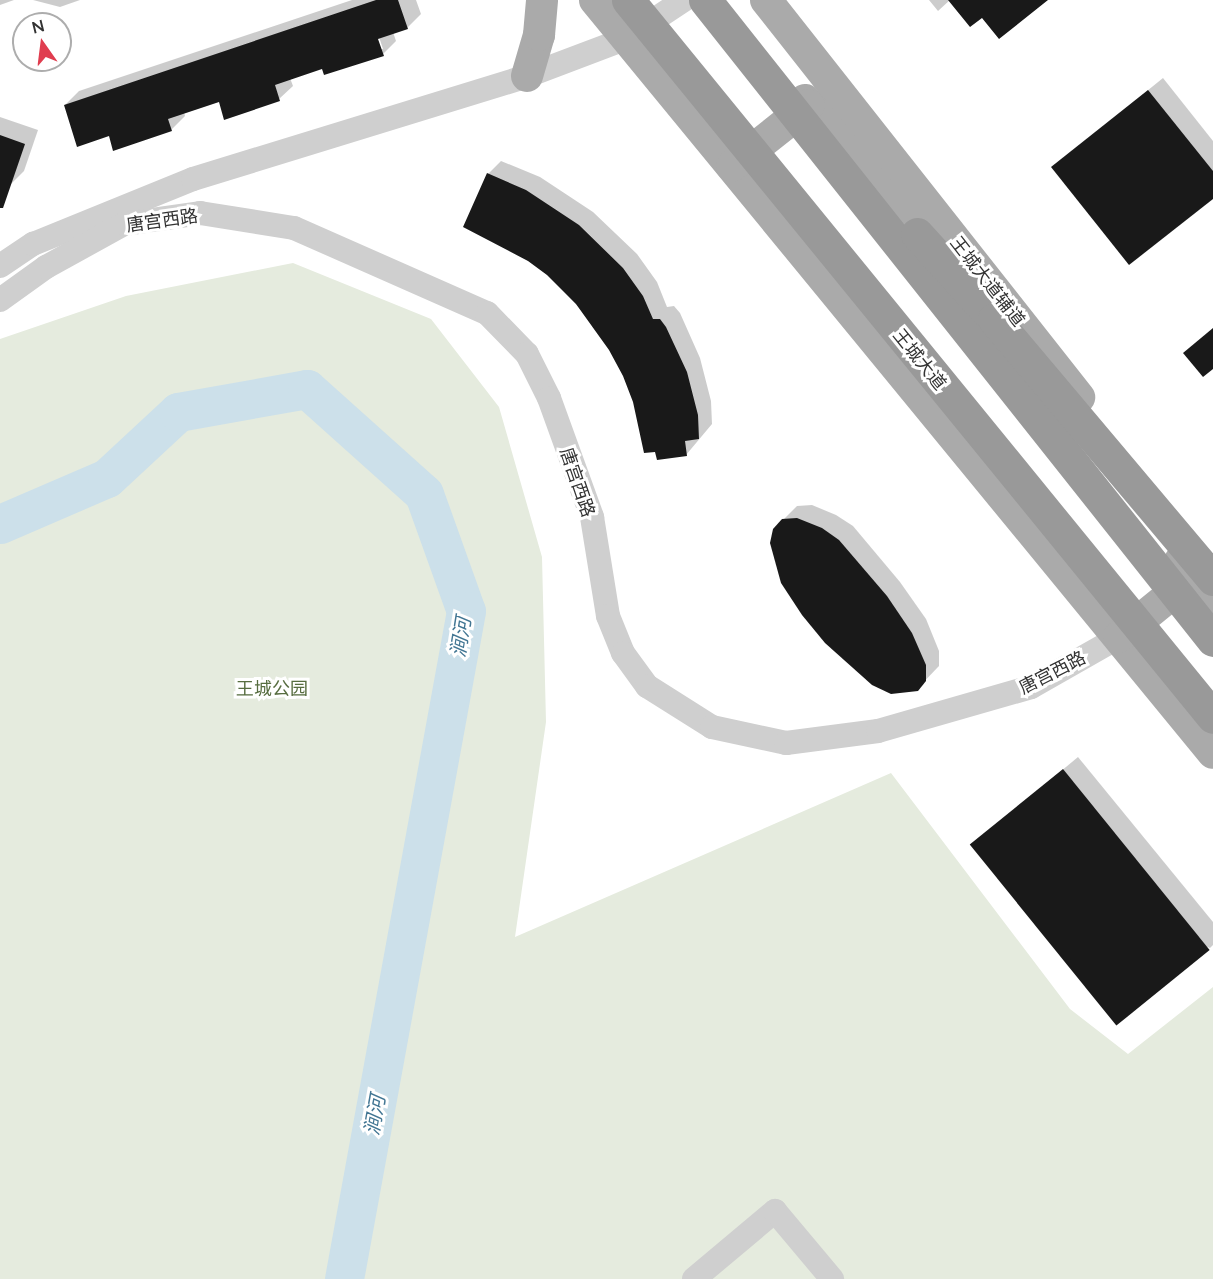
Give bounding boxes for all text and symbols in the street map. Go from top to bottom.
north arrow [12,12,72,72]
text: N [30,15,46,37]
street label: 唐宫西路 [125,204,199,236]
street label: 王城大道辅道 [946,232,1030,330]
street label: 王城大道 [889,324,951,394]
street label: 唐宫西路 [556,444,600,520]
water label: 涧河 [445,615,475,659]
street label: 唐宫西路 [1015,646,1089,698]
park label: 王城公园 [236,677,308,699]
water label: 涧河 [359,1093,389,1137]

